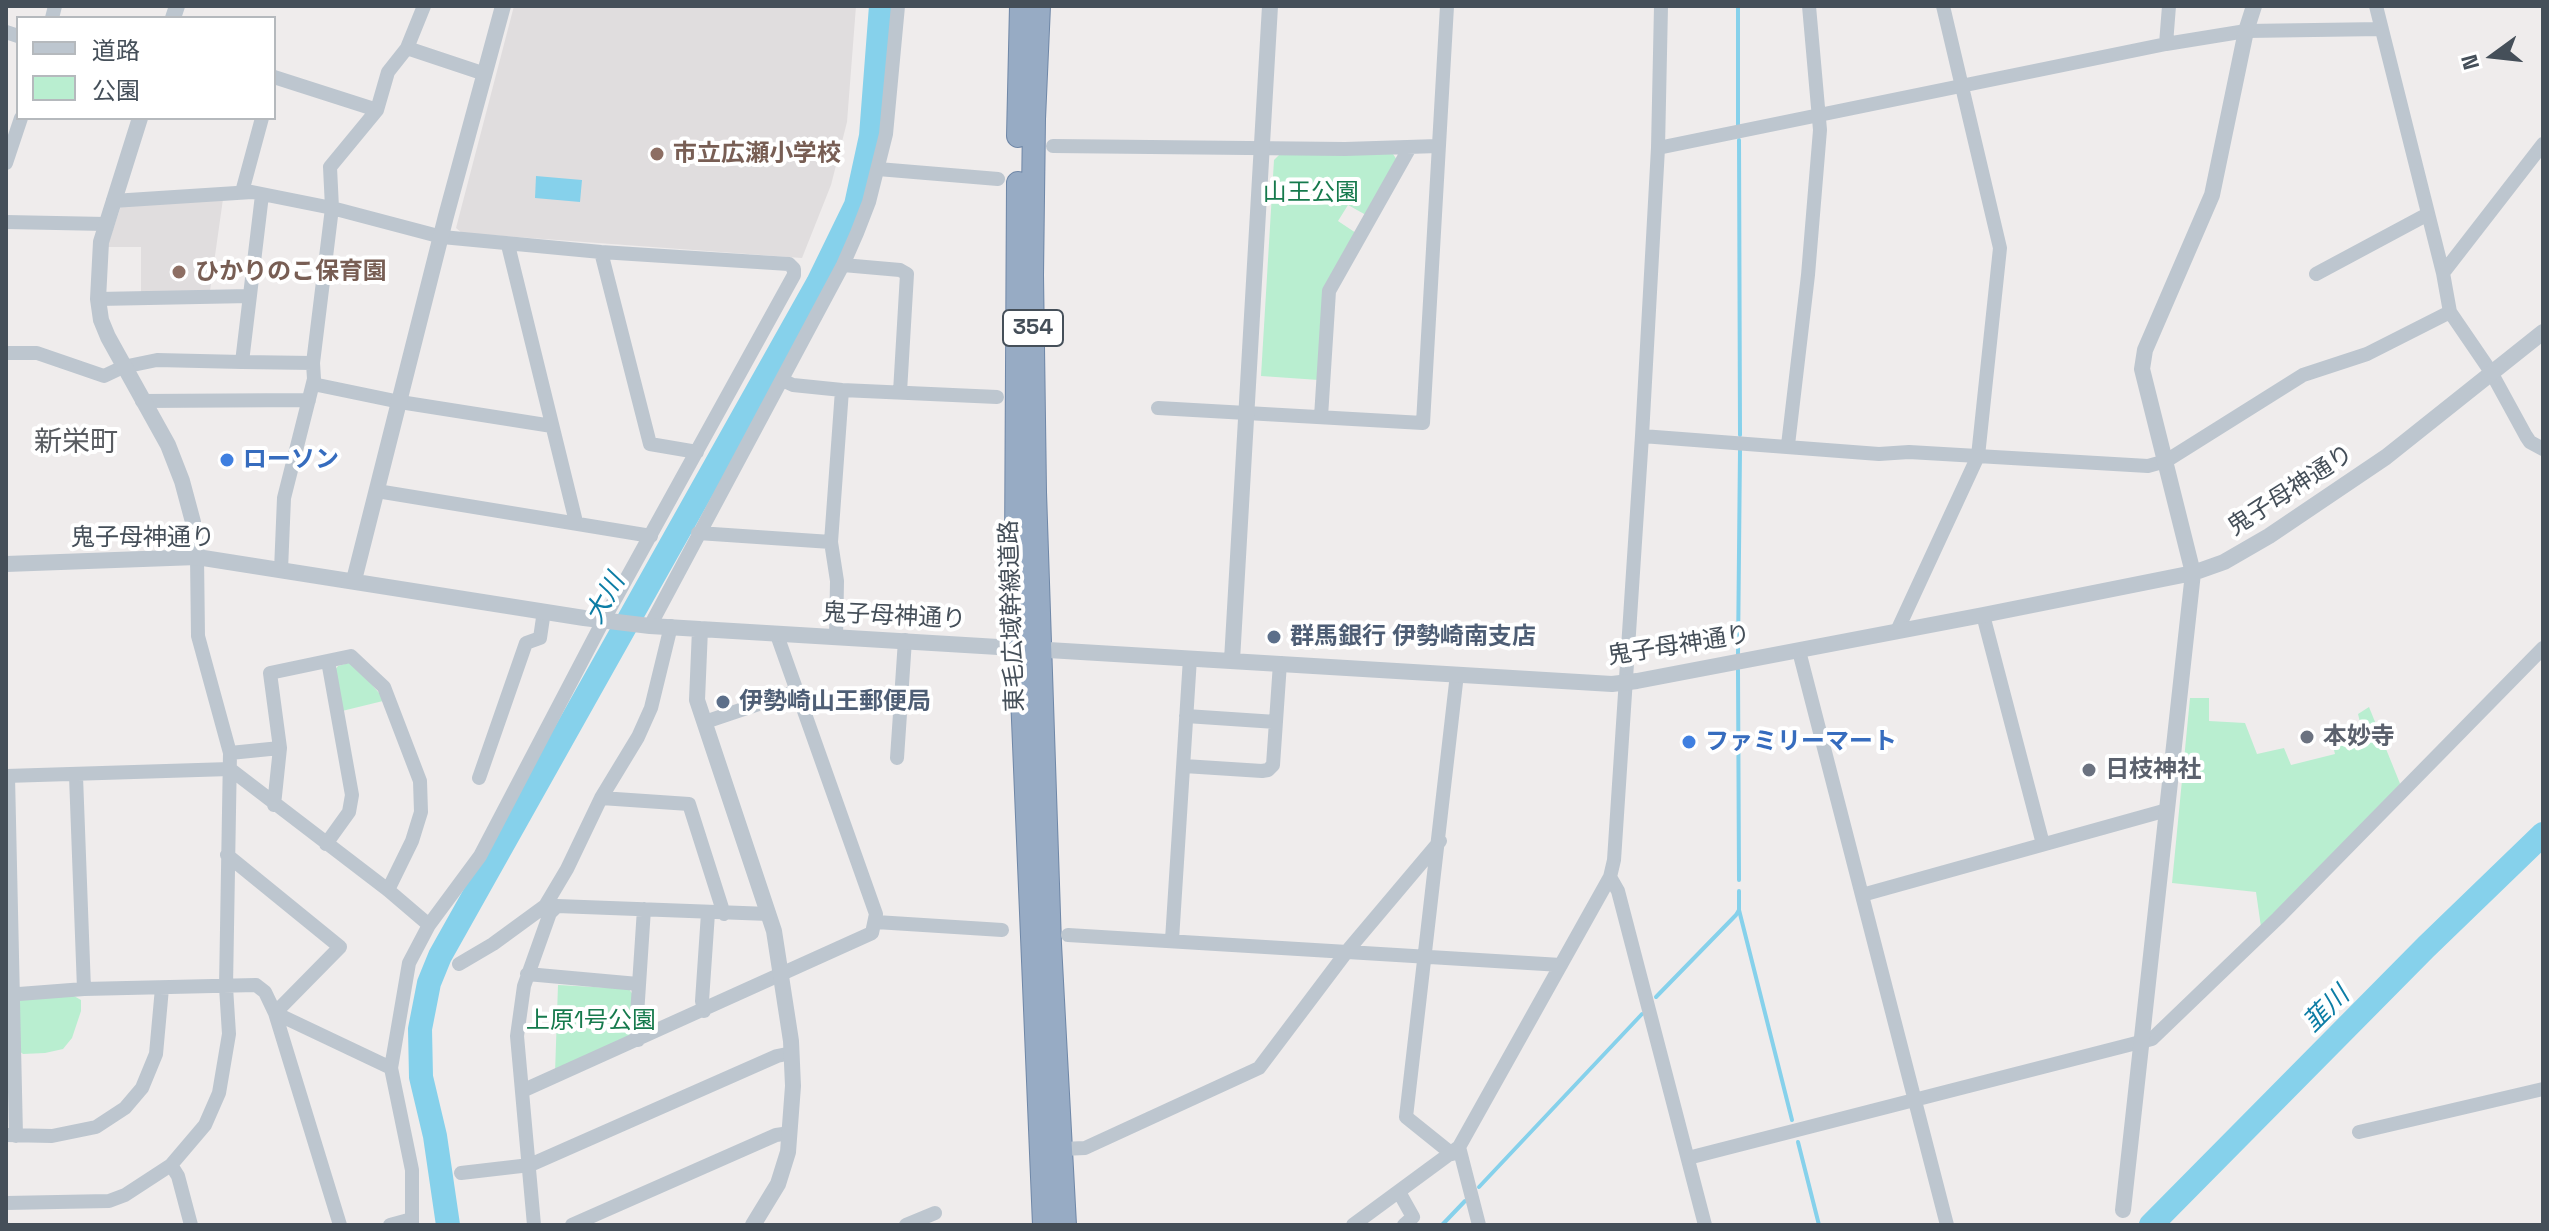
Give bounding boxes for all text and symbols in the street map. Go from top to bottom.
legend [16,16,276,120]
north arrow [2453,16,2533,96]
text: 道路 [92,35,140,66]
text: N [2454,51,2485,73]
text: 公園 [92,75,140,106]
place label: 市立広瀬小学校 [673,140,841,168]
marker: 市立広瀬小学校 [648,145,666,163]
park label: 山王公園 [1263,179,1359,207]
place label: ひかりのこ保育園 [195,258,387,286]
marker: ひかりのこ保育園 [170,263,188,281]
road number: 354 [1003,310,1063,346]
district label: 新栄町 [34,426,118,460]
street label: 鬼子母神通り [2223,440,2359,542]
place label: ローソン [243,446,339,474]
marker: ローソン [218,451,236,469]
street label: 東毛広域幹線道路 [995,520,1031,712]
street label: 鬼子母神通り [71,524,215,552]
water label: 大川 [580,569,632,629]
street label: 鬼子母神通り [821,599,967,635]
street label: 鬼子母神通り [1606,621,1752,671]
place label: 群馬銀行 伊勢崎南支店 [1290,623,1536,651]
marker: 群馬銀行 伊勢崎南支店 [1265,628,1283,646]
place label: 伊勢崎山王郵便局 [739,688,931,716]
marker: 伊勢崎山王郵便局 [714,693,732,711]
place label: 本妙寺 [2323,723,2395,751]
place label: ファミリーマート [1705,728,1897,756]
marker: 本妙寺 [2298,728,2316,746]
marker: ファミリーマート [1680,733,1698,751]
place label: 日枝神社 [2105,756,2201,784]
marker: 日枝神社 [2080,761,2098,779]
water label: 韮川 [2298,981,2356,1039]
park label: 上原1号公園 [526,1007,656,1035]

